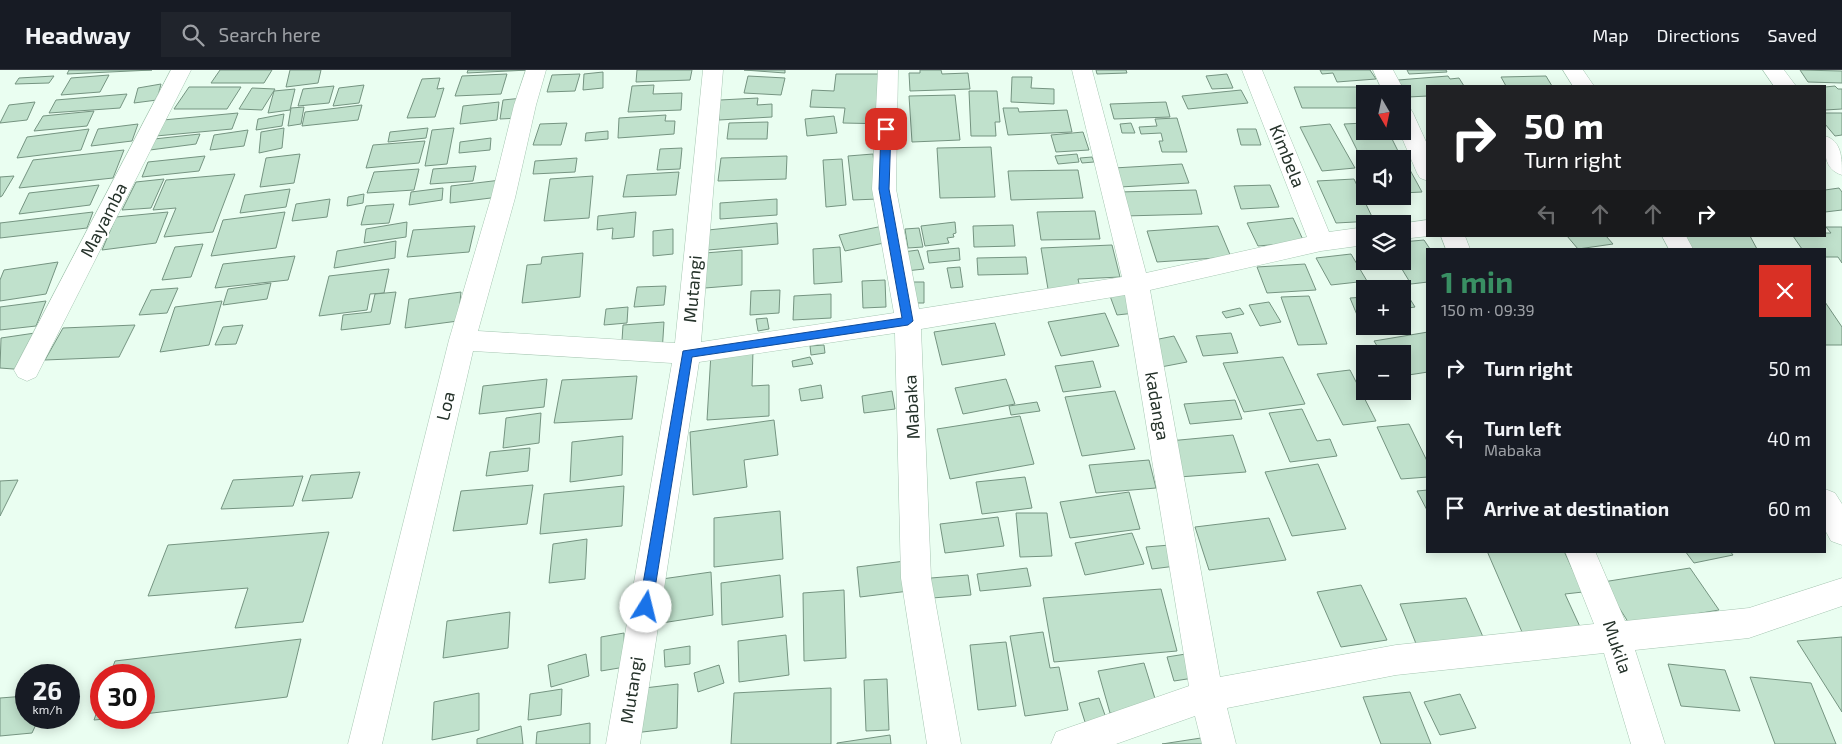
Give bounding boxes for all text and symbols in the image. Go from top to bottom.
search box [161,12,511,57]
text: Headway [25,20,131,49]
icon: search [179,21,207,49]
text: Search here [219,23,321,46]
text: Map [1592,24,1629,46]
text: Directions [1657,24,1740,46]
text: Saved [1768,24,1817,46]
north arrow [1356,85,1411,140]
map controls [1356,85,1411,400]
text: 50 m [1524,104,1604,146]
icon: right [1441,105,1506,170]
pin [865,108,907,150]
icon: arrive [872,115,900,143]
street label: Kimbela [1265,121,1310,190]
text: Turn right [1524,146,1622,172]
button: sound [1356,150,1411,205]
street label: Mayamba [75,179,131,261]
icon: left [1533,200,1561,228]
icon: ahead [1586,200,1614,228]
icon: ahead [1639,200,1667,228]
icon: right [1692,200,1720,228]
button: layers [1356,215,1411,270]
street label: Mutangi [678,254,706,324]
text: 1 min [1441,263,1513,299]
button: close [1759,265,1811,317]
button: + [1356,280,1411,335]
text: 150 m · 09:39 [1441,300,1535,319]
button: − [1356,345,1411,400]
icon: right [1441,354,1469,382]
text: Turn right [1484,357,1572,380]
text: 50 m [1768,357,1811,380]
street label: kadanga [1141,370,1175,442]
street label: Mabaka [898,374,924,440]
street label: Loa [431,389,459,423]
text: Turn left [1484,417,1561,440]
icon: left [1441,424,1469,452]
text: 40 m [1767,427,1811,450]
text: Mabaka [1484,440,1542,459]
icon: arrive [1441,494,1469,522]
text: Arrive at destination [1484,497,1669,520]
text: 60 m [1768,497,1811,520]
position arrow [619,580,671,632]
street label: Mukila [1599,617,1637,676]
street label: Mutangi [615,655,647,725]
speed limit sign: 30 [90,664,155,729]
text: 26 [33,675,62,705]
text: km/h [33,702,62,716]

